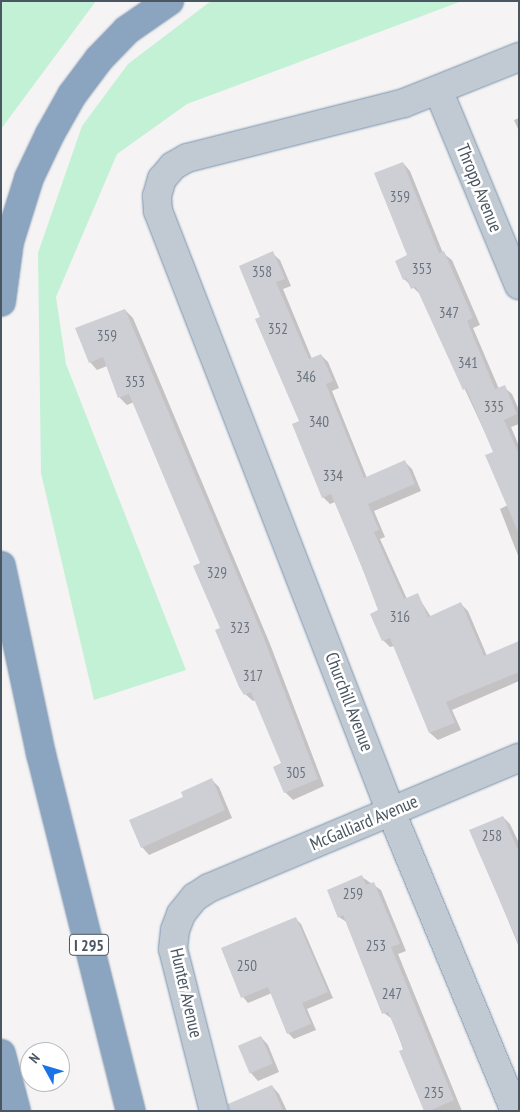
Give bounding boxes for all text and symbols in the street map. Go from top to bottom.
street label: Thropp Avenue [451,141,507,235]
house number: 359 [390,188,410,206]
house number: 353 [412,260,432,278]
house number: 358 [252,263,272,281]
house number: 347 [439,304,459,322]
house number: 352 [268,320,288,338]
house number: 359 [97,327,117,345]
house number: 341 [458,354,478,372]
house number: 346 [296,368,316,386]
house number: 353 [125,373,145,391]
house number: 335 [484,398,504,416]
house number: 340 [309,413,329,431]
house number: 334 [323,467,343,485]
house number: 329 [207,564,227,582]
house number: 316 [390,608,410,626]
house number: 323 [230,619,250,637]
street label: Churchill Avenue [320,649,378,755]
house number: 317 [243,667,263,685]
house number: 305 [286,764,306,782]
street label: McGalliard Avenue [307,790,421,856]
house number: 258 [482,827,502,845]
house number: 259 [343,885,363,903]
road number: I 295 [68,932,110,958]
house number: 253 [366,937,386,955]
street label: Hunter Avenue [165,946,207,1040]
house number: 250 [237,957,257,975]
house number: 247 [382,985,402,1003]
north arrow [20,1042,70,1092]
text: N [25,1050,43,1067]
house number: 235 [424,1084,444,1102]

